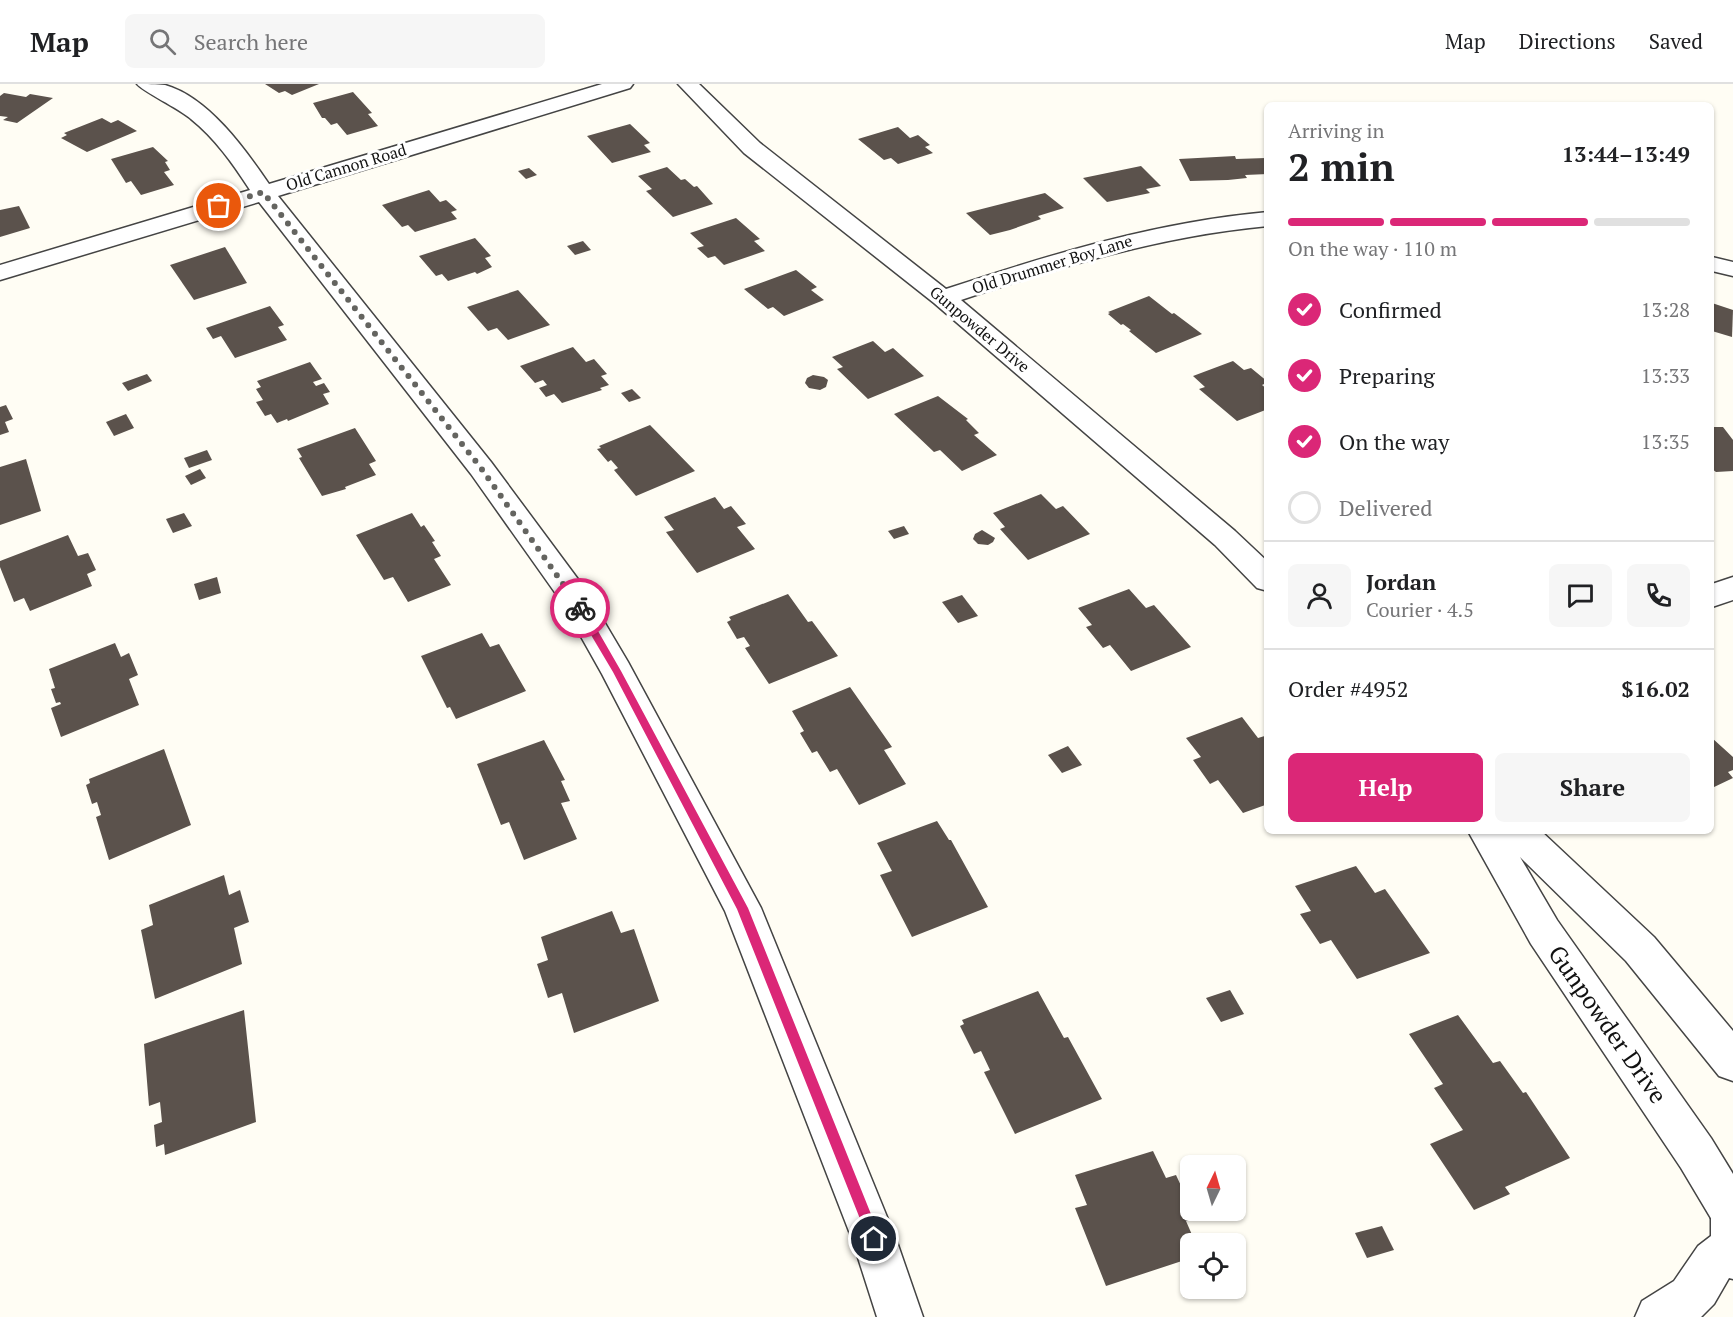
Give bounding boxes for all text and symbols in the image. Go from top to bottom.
search box [125,14,545,68]
text: Map [30,23,89,60]
icon: search [146,25,179,58]
text: Search here [194,27,308,56]
text: Map [1445,27,1486,55]
text: Directions [1519,27,1616,55]
text: Saved [1649,27,1703,55]
text: Arriving in [1288,117,1384,144]
street label: Old Cannon Road [283,138,409,196]
text: 13:44–13:49 [1562,139,1690,168]
text: 2 min [1288,140,1395,192]
pin [193,180,244,231]
icon: bag [202,189,235,222]
street label: Old Drummer Boy Lane [969,229,1135,299]
text: On the way · 110 m [1288,235,1457,262]
street label: Gunpowder Drive [925,281,1035,377]
icon: check [1288,293,1321,326]
text: Confirmed [1339,295,1442,324]
text: 13:28 [1641,296,1690,323]
icon: check [1288,359,1321,392]
text: Preparing [1339,361,1435,390]
text: 13:33 [1641,362,1690,389]
icon: check [1288,425,1321,458]
text: On the way [1339,427,1449,456]
text: 13:35 [1641,428,1690,455]
text: Delivered [1339,493,1432,522]
button: person [1288,564,1351,627]
button: chat [1549,564,1612,627]
button: phone [1627,564,1690,627]
text: Jordan [1366,567,1436,596]
courier [550,578,610,638]
icon: bike [564,592,597,625]
text: Courier · 4.5 [1366,596,1474,623]
text: Order #4952 [1288,674,1408,703]
text: $16.02 [1621,674,1690,703]
button: Help [1288,753,1483,822]
button: Share [1495,753,1690,822]
street label: Gunpowder Drive [1541,939,1675,1109]
north arrow [1180,1155,1246,1221]
map controls [1180,1155,1246,1299]
pin [848,1213,899,1264]
icon: home [857,1222,890,1255]
button: locate [1180,1233,1246,1299]

